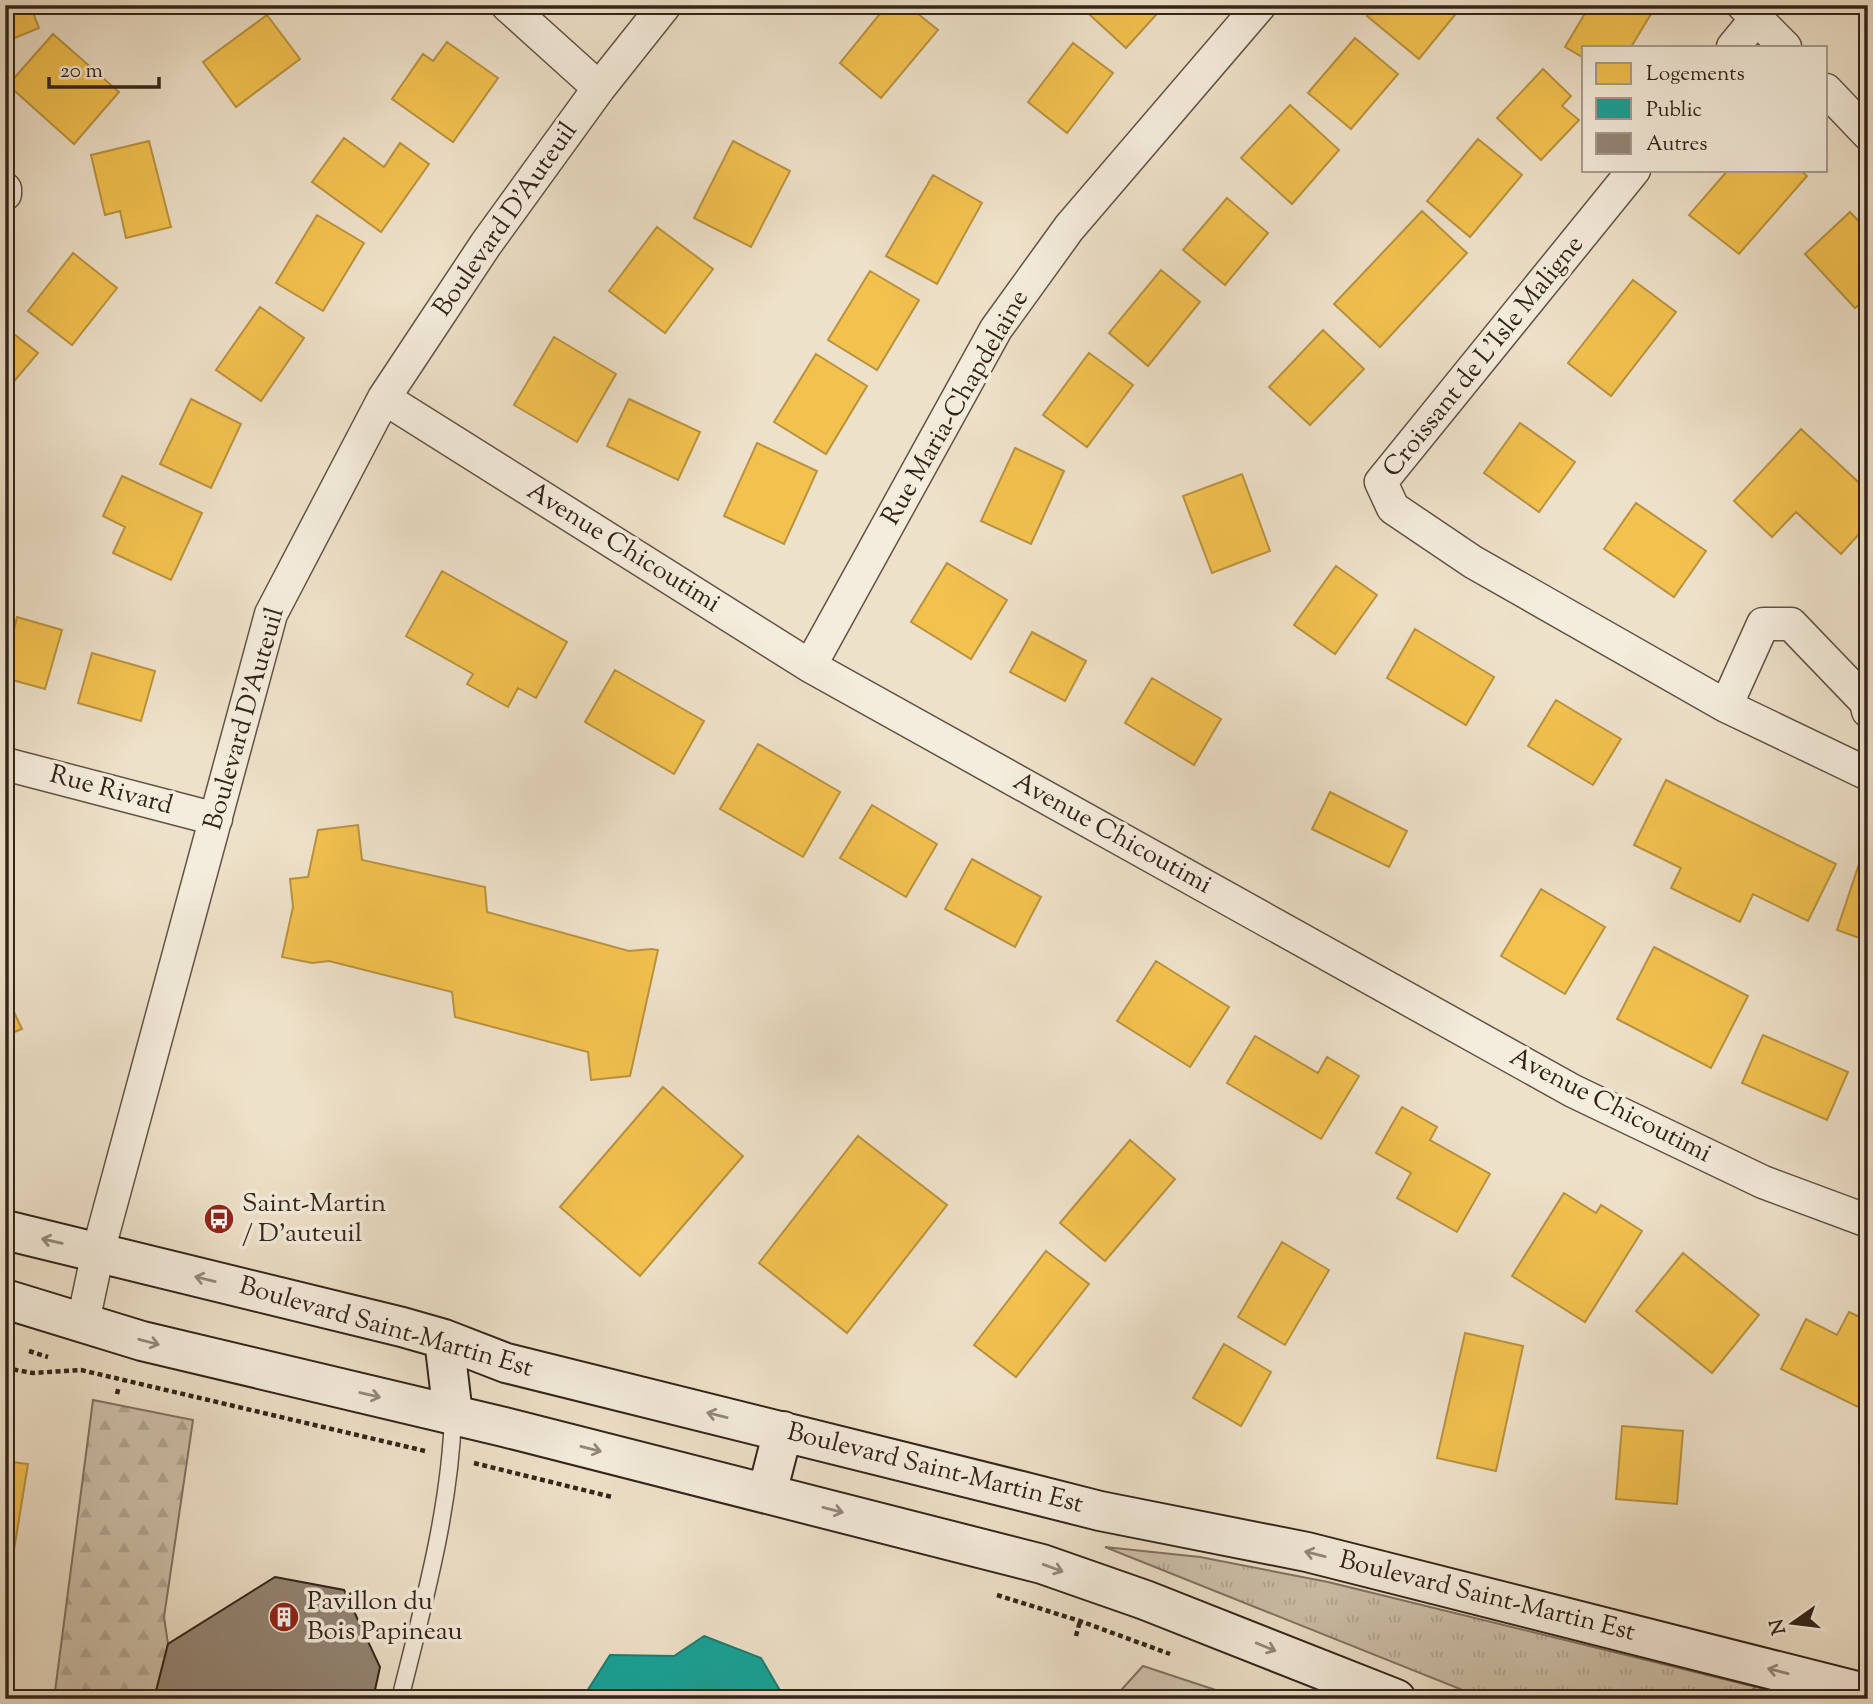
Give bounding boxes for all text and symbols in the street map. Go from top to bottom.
scale bar [49,46,159,90]
legend [1582,46,1828,172]
text: 20 m [60,57,103,87]
text: Logements [1646,60,1745,90]
text: Public [1646,96,1702,126]
street label: Boulevard D'Auteuil [425,115,587,325]
text: Autres [1646,130,1708,160]
street label: Croissant de L'Isle Maligne [1375,228,1593,486]
street label: Rue Maria-Chapdelaine [873,283,1039,533]
street label: Avenue Chicoutimi [519,473,727,623]
street label: Boulevard D'Auteuil [196,603,294,835]
street label: Rue Rivard [45,757,177,825]
street label: Avenue Chicoutimi [1006,764,1218,904]
street label: Avenue Chicoutimi [1503,1039,1717,1173]
place label: Saint-Martin / D'auteuil [242,1186,386,1253]
bus stop icon: Saint-Martin / D'auteuil [202,1202,236,1236]
one-way arrow [41,1234,64,1248]
street label: Boulevard Saint-Martin Est [235,1268,537,1388]
one-way arrow [194,1272,217,1285]
one-way arrow [137,1336,159,1349]
one-way arrow [358,1389,381,1402]
one-way arrow [706,1408,729,1421]
street label: Boulevard Saint-Martin Est [783,1414,1087,1524]
one-way arrow [579,1443,602,1456]
one-way arrow [822,1504,844,1517]
street label: Boulevard Saint-Martin Est [1335,1542,1639,1652]
one-way arrow [1304,1547,1327,1560]
one-way arrow [1042,1563,1064,1575]
place label: Pavillon du Bois Papineau [307,1584,462,1651]
north arrow [1758,1588,1828,1658]
building icon: Pavillon du Bois Papineau [267,1600,301,1634]
text: N [1764,1616,1794,1637]
one-way arrow [1255,1642,1277,1655]
one-way arrow [1767,1664,1790,1677]

